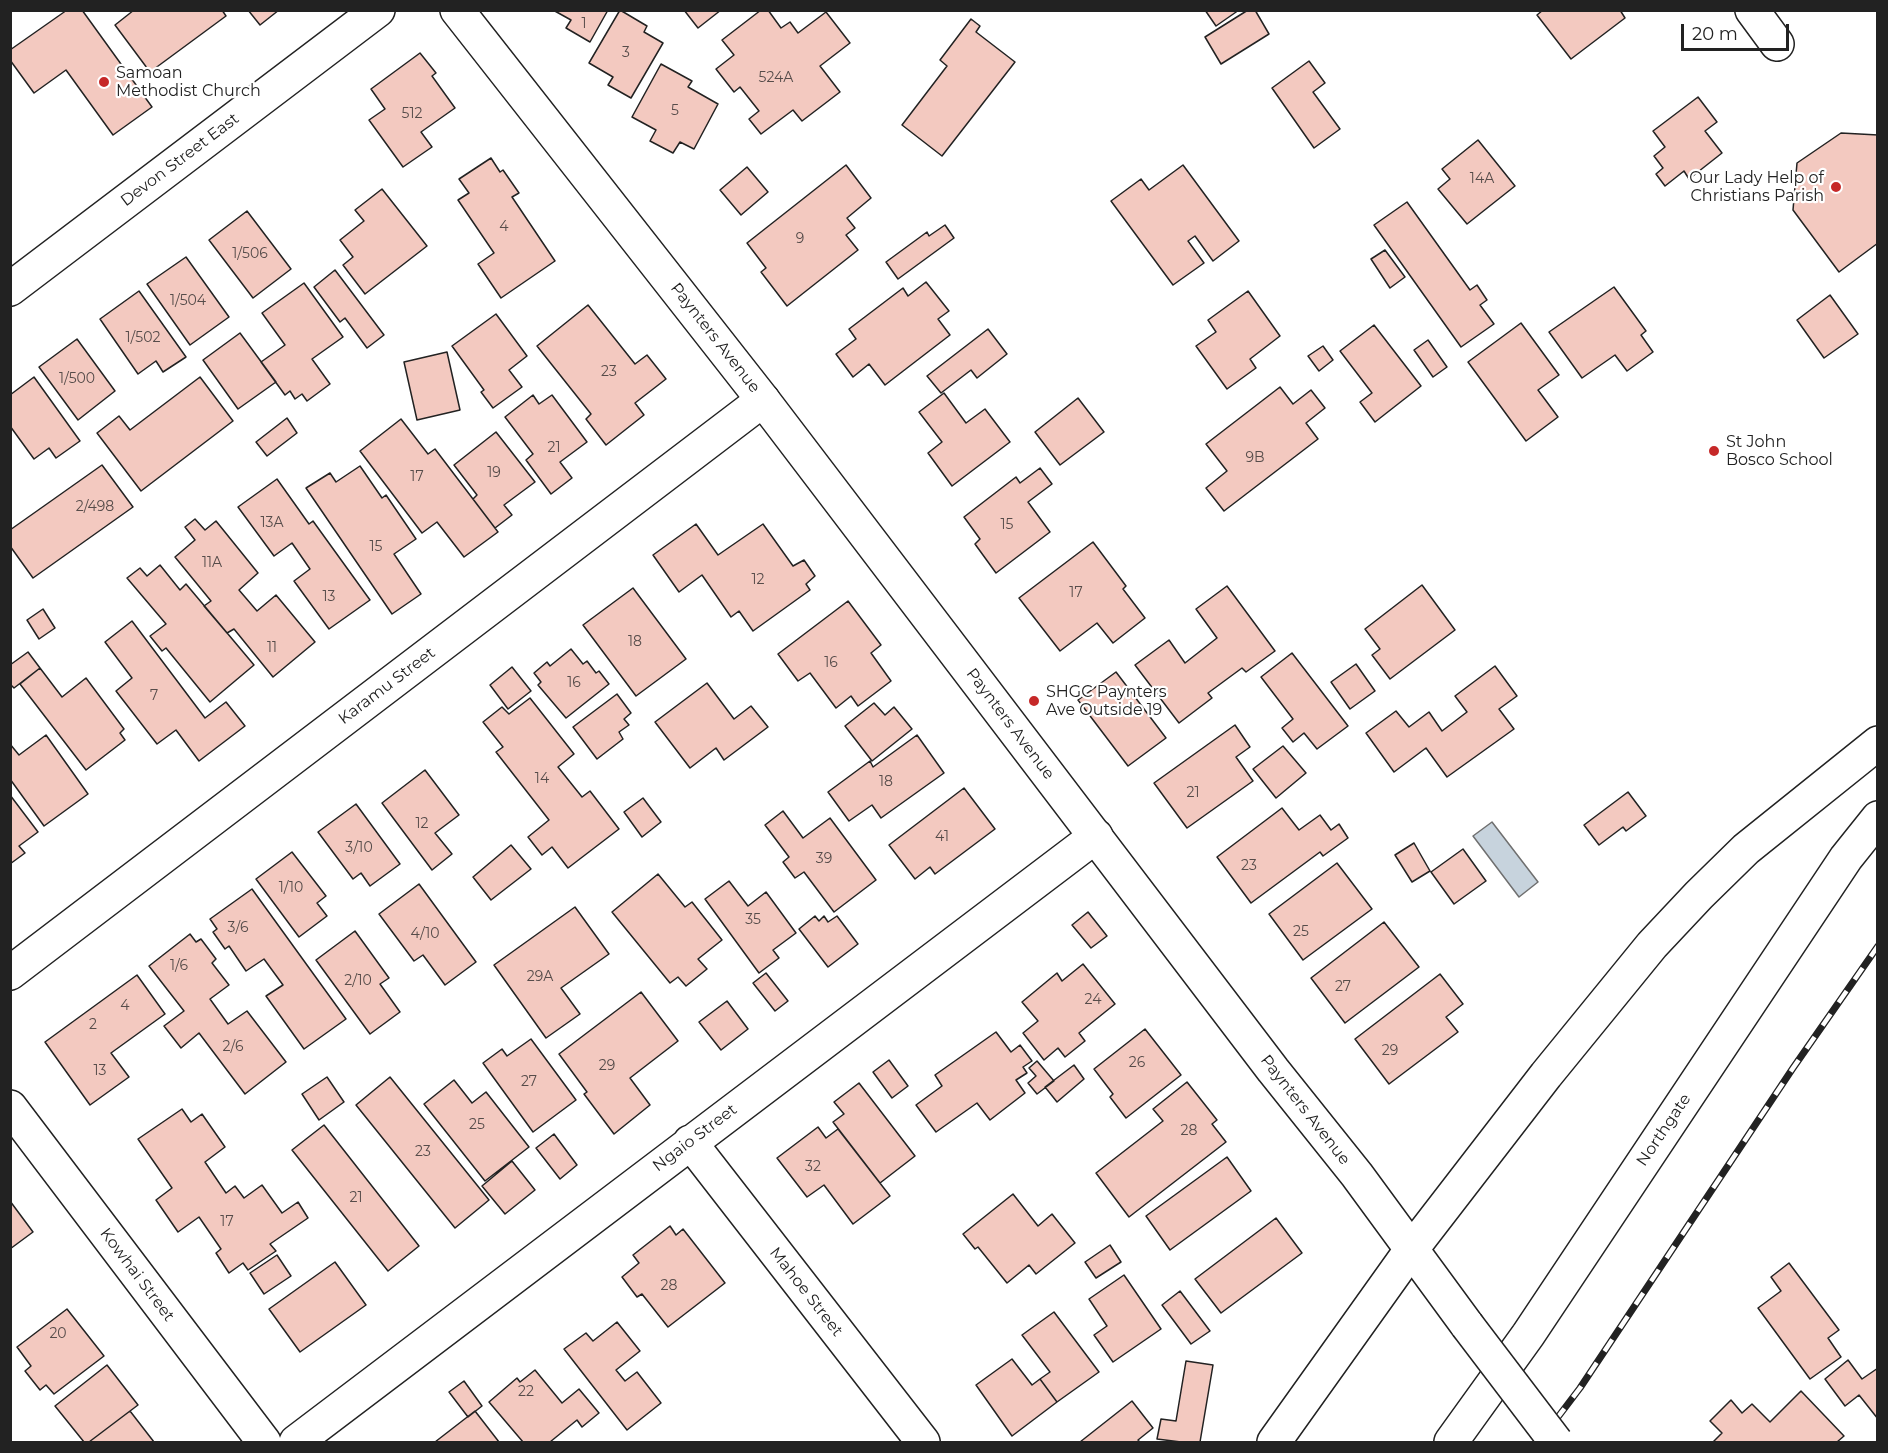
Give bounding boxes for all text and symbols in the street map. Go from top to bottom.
scale bar [1684,12,1792,50]
house number: 1 [581,16,587,32]
text: 20 m [1692,23,1738,45]
house number: 3 [622,45,630,61]
place label: Samoan Methodist Church [116,63,261,101]
house number: 524A [759,70,793,86]
marker: Samoan Methodist Church [97,75,111,89]
house number: 5 [671,103,679,119]
house number: 512 [402,106,422,122]
street label: Devon Street East [117,109,243,211]
place label: Our Lady Help of Christians Parish [1689,168,1824,206]
house number: 14A [1470,171,1494,187]
marker: Our Lady Help of Christians Parish [1829,180,1843,194]
house number: 4 [499,219,509,235]
house number: 9 [796,231,804,247]
house number: 1/506 [232,246,268,262]
street label: Paynters Avenue [666,279,764,397]
house number: 1/504 [170,293,206,309]
house number: 1/502 [126,330,160,346]
house number: 23 [601,364,617,380]
house number: 1/500 [59,371,95,387]
place label: St John Bosco School [1726,432,1833,470]
house number: 21 [547,440,561,456]
marker: St John Bosco School [1707,444,1721,458]
house number: 9B [1245,450,1265,466]
house number: 19 [487,465,501,481]
house number: 17 [410,469,424,485]
house number: 2/498 [76,499,114,515]
house number: 13A [260,515,284,531]
house number: 15 [1001,517,1013,533]
house number: 15 [370,539,382,555]
house number: 11A [202,555,222,571]
house number: 12 [751,572,765,588]
house number: 17 [1069,585,1083,601]
house number: 13 [323,589,335,605]
house number: 18 [628,634,642,650]
house number: 11 [267,640,277,656]
street label: Karamu Street [335,643,439,729]
house number: 16 [824,655,838,671]
street label: Paynters Avenue [962,665,1058,783]
house number: 16 [567,675,581,691]
place label: SHGC Paynters Ave Outside 19 [1046,682,1167,720]
house number: 7 [150,688,158,704]
marker: SHGC Paynters Ave Outside 19 [1027,694,1041,708]
house number: 14 [535,771,549,787]
house number: 18 [879,774,893,790]
house number: 21 [1186,785,1200,801]
house number: 12 [415,816,429,832]
house number: 41 [935,829,949,845]
house number: 3/10 [345,840,373,856]
house number: 39 [816,851,832,867]
house number: 23 [1241,858,1257,874]
house number: 1/10 [279,880,303,896]
house number: 35 [745,912,761,928]
house number: 3/6 [228,920,248,936]
house number: 25 [1293,924,1309,940]
house number: 4/10 [410,926,440,942]
house number: 1/6 [170,958,188,974]
house number: 29A [527,969,553,985]
house number: 2/10 [344,973,372,989]
house number: 27 [1335,979,1351,995]
house number: 24 [1085,992,1101,1008]
house number: 4 [120,998,130,1014]
house number: 2 [89,1017,97,1033]
house number: 2/6 [222,1039,244,1055]
house number: 29 [1382,1043,1398,1059]
street label: Paynters Avenue [1256,1051,1354,1169]
house number: 26 [1129,1055,1145,1071]
house number: 29 [599,1058,615,1074]
house number: 13 [94,1063,106,1079]
house number: 27 [521,1074,537,1090]
street label: Northgate [1633,1090,1695,1170]
street label: Ngaio Street [649,1100,741,1176]
house number: 25 [469,1117,485,1133]
house number: 28 [1181,1123,1197,1139]
house number: 23 [415,1144,431,1160]
house number: 32 [805,1159,821,1175]
house number: 21 [349,1190,363,1206]
house number: 17 [220,1214,234,1230]
street label: Kowhai Street [96,1225,178,1325]
street label: Mahoe Street [765,1244,847,1340]
house number: 28 [661,1278,677,1294]
house number: 20 [49,1326,67,1342]
house number: 22 [518,1384,534,1400]

